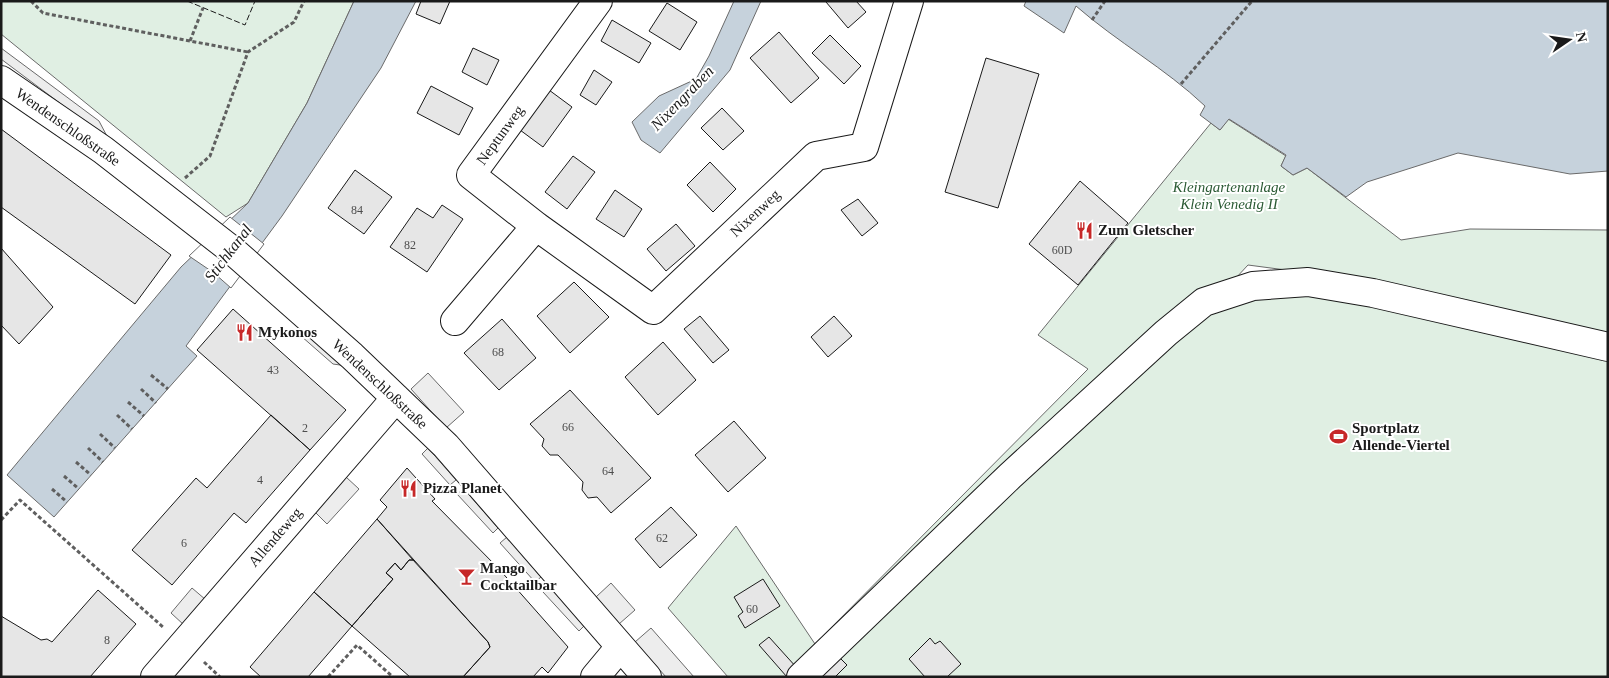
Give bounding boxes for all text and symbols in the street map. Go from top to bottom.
north arrow [1544,15,1594,65]
text: N [1573,31,1590,44]
water label: Nixengraben [646,62,718,135]
street label: Wendenschloßstraße [13,85,124,169]
street label: Neptunweg [473,102,527,168]
park label: Kleingartenanlage Klein Venedig II [1172,179,1286,212]
street label: Nixenweg [727,186,783,240]
house number: 84 [351,203,363,217]
water label: Stichkanal [201,220,255,285]
restaurant icon: Zum Gletscher [1074,220,1094,240]
place label: Zum Gletscher [1098,222,1195,238]
house number: 82 [404,238,416,252]
house number: 60D [1052,243,1073,257]
restaurant icon: Mykonos [234,322,254,342]
place label: Mykonos [258,324,317,340]
street label: Wendenschloßstraße [329,336,431,432]
house number: 68 [492,345,504,359]
house number: 43 [267,363,279,377]
house number: 66 [562,420,574,434]
place label: Sportplatz Allende-Viertel [1352,420,1450,453]
house number: 2 [302,421,308,435]
sports icon: Sportplatz Allende-Viertel [1328,427,1348,447]
house number: 64 [602,464,614,478]
house number: 4 [257,473,263,487]
restaurant icon: Pizza Planet [399,478,419,498]
place label: Pizza Planet [423,480,502,496]
street label: Allendeweg [245,504,305,570]
house number: 62 [656,531,668,545]
house number: 6 [181,536,187,550]
place label: Mango Cocktailbar [480,560,557,593]
bar icon: Mango Cocktailbar [456,567,476,587]
house number: 60 [746,602,758,616]
house number: 8 [104,633,110,647]

